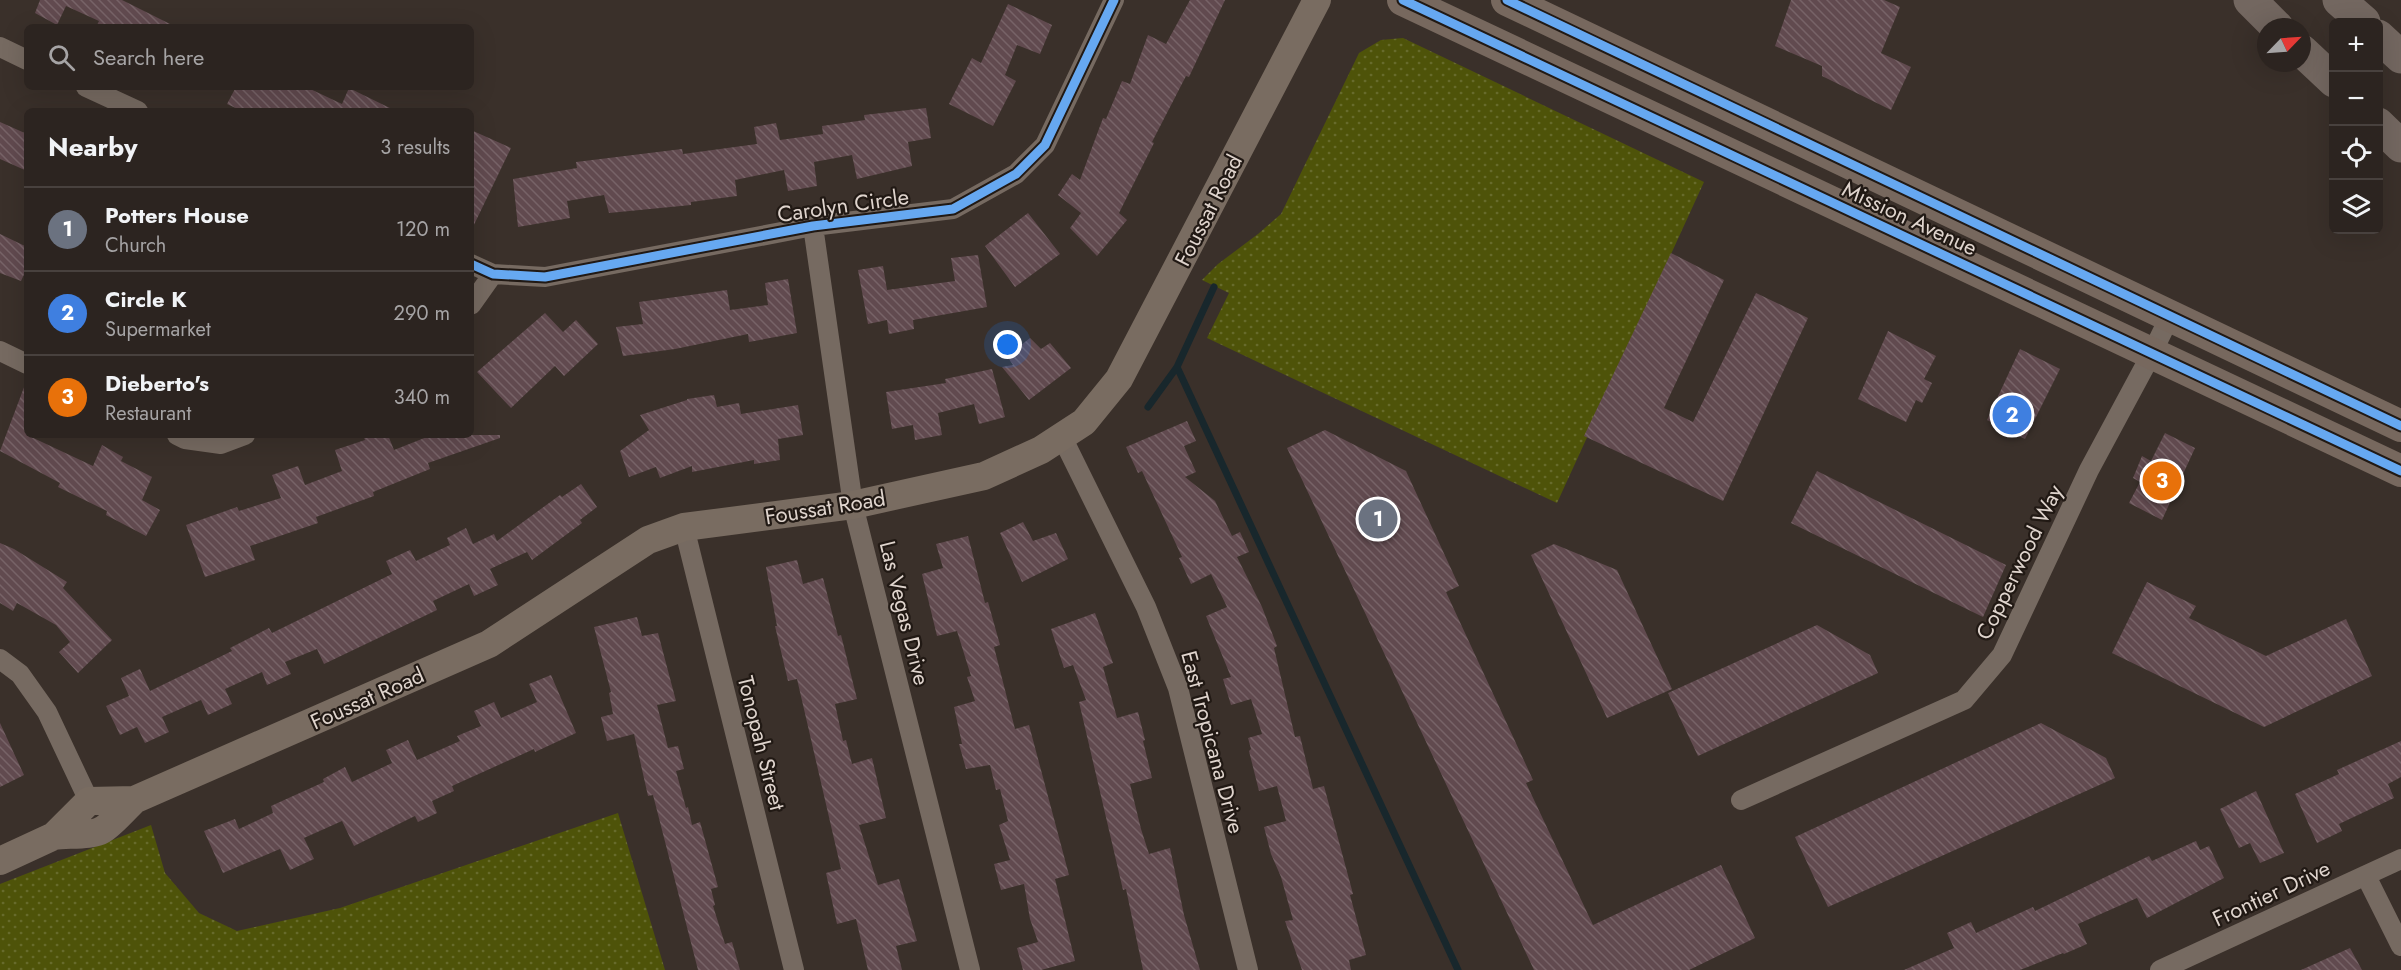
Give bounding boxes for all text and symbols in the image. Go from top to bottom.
north arrow [2257,18,2311,72]
map controls [2329,18,2383,234]
button: + [2329,18,2383,72]
search box [24,24,474,90]
icon: search [45,41,78,74]
text: Search here [93,41,204,73]
button: − [2329,72,2383,126]
button: locate [2329,126,2383,180]
text: Nearby [48,128,137,166]
text: 3 results [380,133,450,162]
street label: Foussat Road [1166,149,1250,271]
street label: Mission Avenue [1837,173,1983,263]
street label: Carolyn Circle [775,180,911,230]
button: layers [2329,180,2383,234]
text: Potters House [105,199,249,231]
text: 1 [62,215,73,244]
text: 120 m [396,215,450,244]
text: Church [105,231,166,260]
text: Circle K [105,283,187,315]
text: 2 [61,299,74,328]
text: 290 m [394,299,450,328]
text: Supermarket [105,315,211,344]
your location [993,330,1022,359]
text: Dieberto's [105,367,209,399]
text: 3 [61,383,74,412]
text: 340 m [394,383,450,412]
pin: 2 [1992,392,2032,438]
text: Restaurant [105,399,191,428]
pin: 3 [2142,458,2182,504]
street label: Copperwood Way [1968,479,2071,645]
street label: Foussat Road [762,482,888,532]
pin: 1 [1358,496,1398,542]
street label: Las Vegas Drive [872,538,938,688]
street label: East Tropicana Drive [1173,647,1253,837]
street label: Foussat Road [305,659,429,737]
street label: Tonopah Street [730,672,794,814]
street label: Frontier Drive [2207,852,2335,934]

